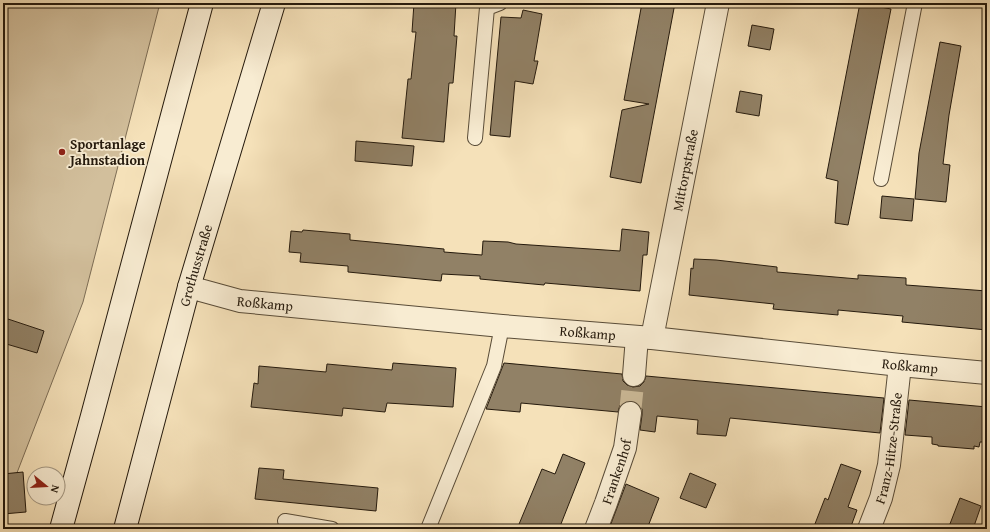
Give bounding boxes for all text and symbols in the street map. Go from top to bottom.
street label: Mittorpstraße [667,127,703,213]
place label: Sportanlage Jahnstadion [68,134,146,170]
marker: Sportanlage Jahnstadion [57,147,67,157]
street label: Grothusstraße [174,222,217,308]
street label: Roßkamp [236,291,294,316]
street label: Roßkamp [559,321,617,345]
street label: Roßkamp [881,353,939,378]
street label: Franz-Hitze-Straße [870,391,907,507]
street label: Frankenhof [596,436,636,507]
north arrow [26,466,66,506]
text: N [47,483,64,496]

